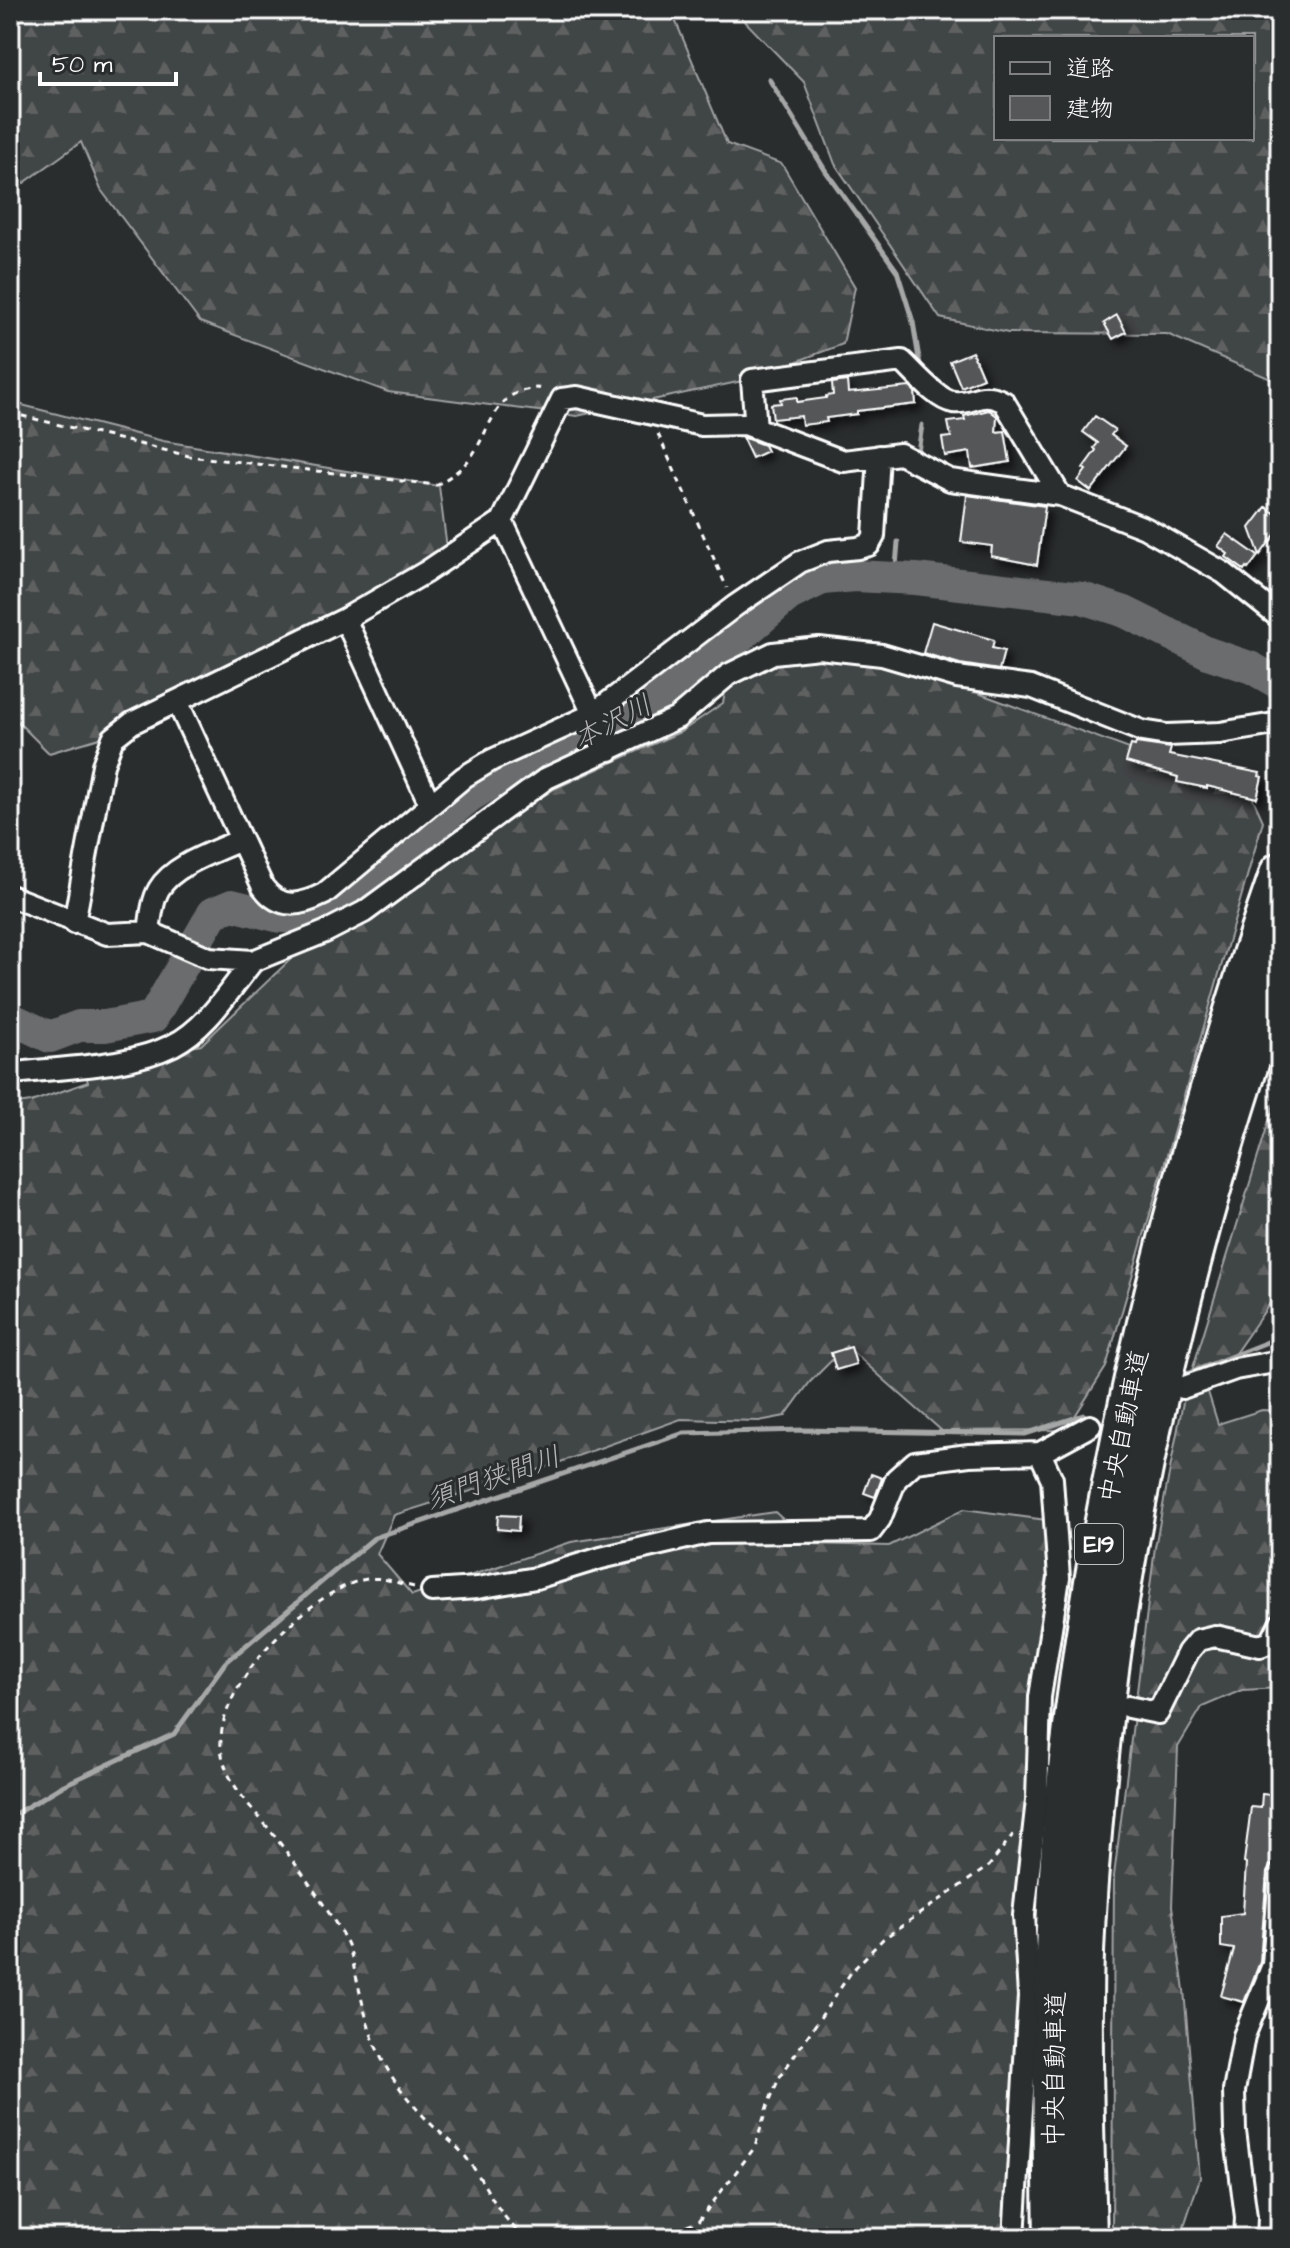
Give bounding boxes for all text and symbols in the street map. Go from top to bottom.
scale bar [40,36,176,86]
legend [994,36,1254,140]
text: 50 m [52,48,113,82]
text: 道路 [1066,52,1114,86]
text: 建物 [1066,92,1114,126]
water label: 本沢川 [566,686,659,759]
street label: 中央自動車道 [1090,1346,1158,1506]
water label: 須門狭間川 [421,1437,566,1520]
road number: E19 [1075,1524,1123,1564]
street label: 中央自動車道 [1036,1991,1074,2147]

